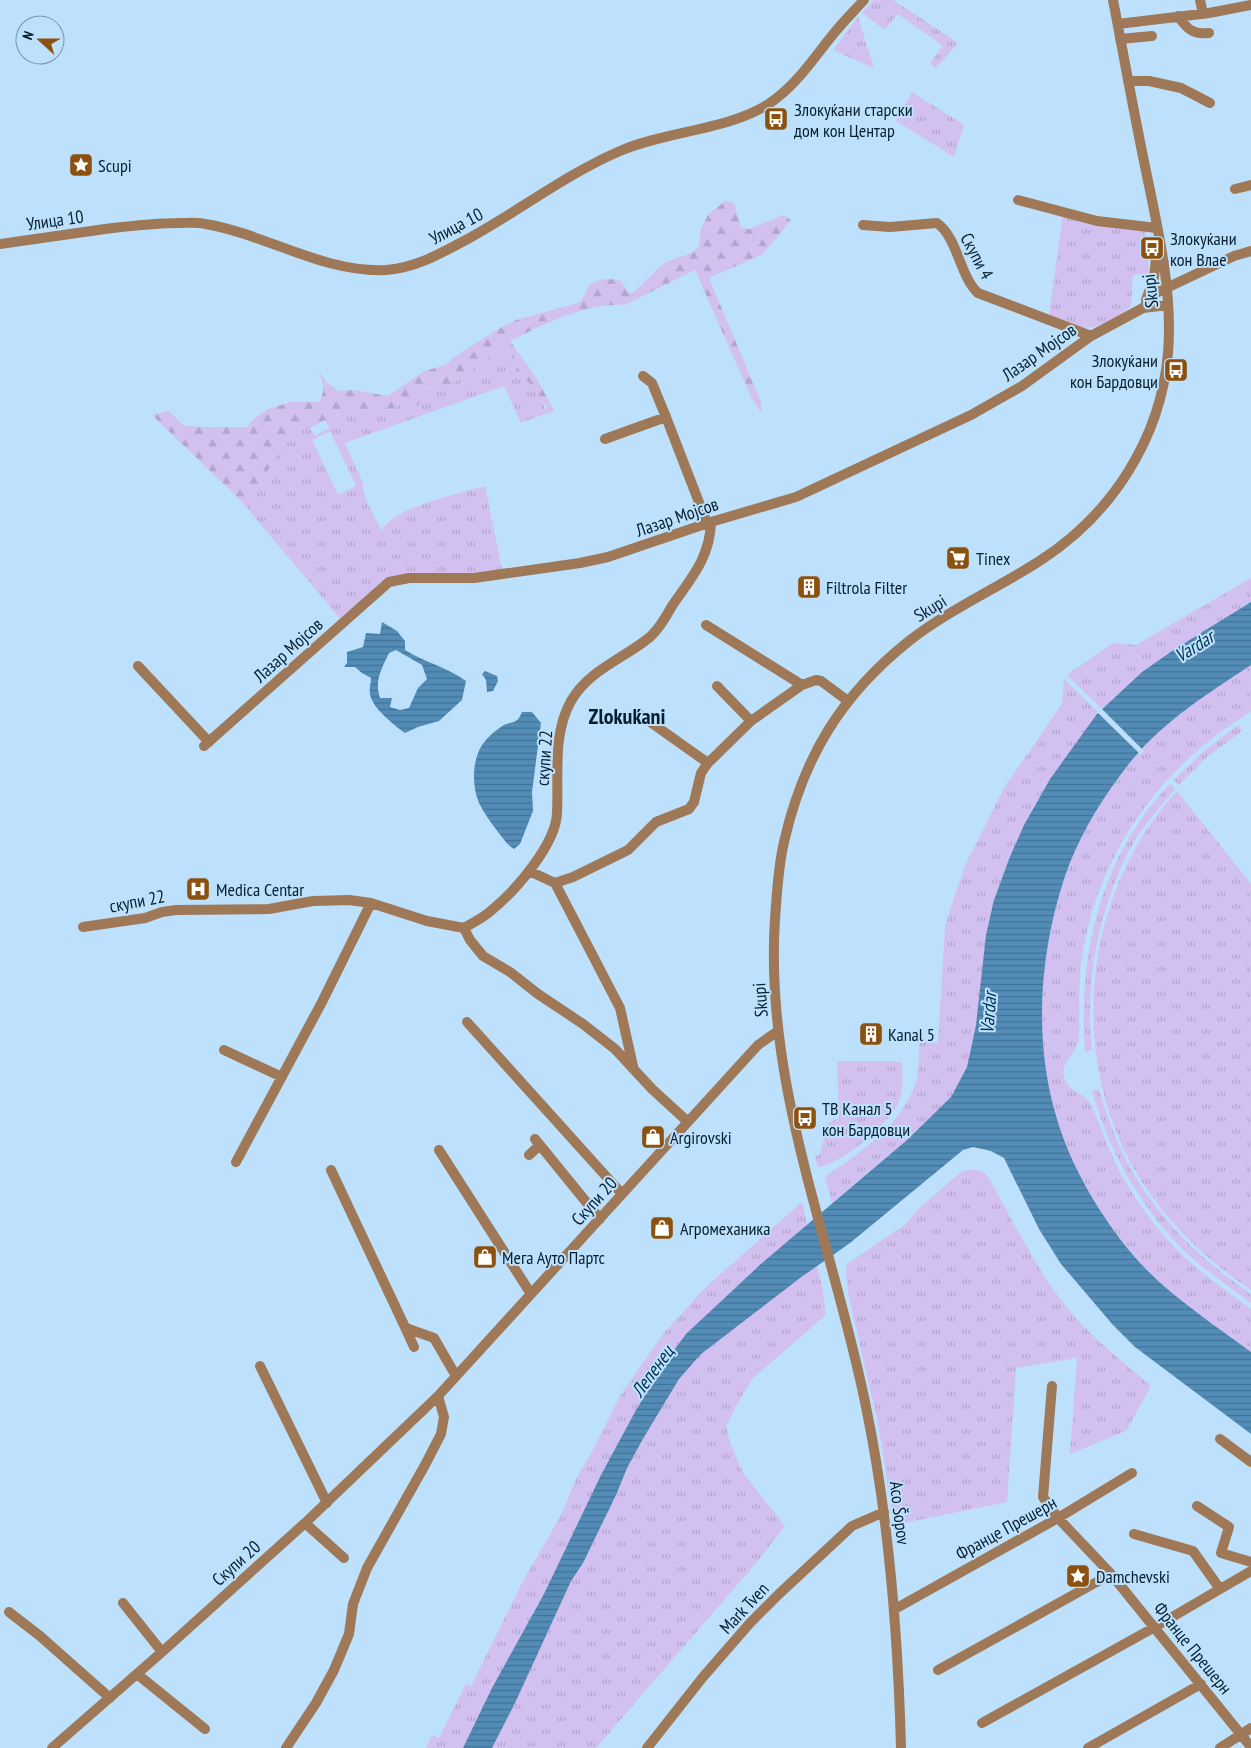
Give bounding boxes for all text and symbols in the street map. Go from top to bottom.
north arrow [15,15,65,65]
text: N [18,29,38,42]
place label: Злокуќани старски дом кон Центар [794,98,913,142]
bus stop icon: Злокуќани старски дом кон Центар [763,106,789,132]
place icon: Scupi [68,152,94,178]
place label: Scupi [98,154,132,177]
street label: Улица 10 [425,202,487,250]
street label: Улица 10 [25,205,85,235]
place label: Злокуќани кон Влае [1170,227,1237,271]
street label: Cкупи 4 [955,229,999,283]
bus stop icon: Злокуќани кон Влае [1139,235,1165,261]
street label: Skupi [1137,273,1163,309]
street label: Лазар Мојсов [997,318,1081,387]
place label: Злокуќани кон Бардовци [1070,349,1158,393]
bus stop icon: Злокуќани кон Бардовци [1163,357,1189,383]
street label: Лазар Мојсов [632,492,721,542]
supermarket icon: Tinex [945,545,971,571]
place label: Tinex [976,547,1011,570]
building icon: Filtrola Filter [796,574,822,600]
place label: Filtrola Filter [826,576,907,599]
street label: Skupi [909,589,951,627]
street label: Лазар Мојсов [248,613,328,688]
water label: Vardar [1170,623,1220,667]
district label: Zlokuḱani [589,702,665,730]
street label: скупи 22 [531,729,557,787]
hospital icon: Medica Centar [185,876,211,902]
place label: Medica Centar [216,878,304,901]
street label: скупи 22 [107,884,167,918]
street label: Skupi [747,982,773,1018]
water label: Vardar [975,988,1002,1035]
building icon: Kanal 5 [858,1021,884,1047]
place label: Kanal 5 [888,1023,935,1046]
place label: ТВ Канал 5 кон Бардовци [822,1097,910,1141]
bus stop icon: ТВ Канал 5 кон Бардовци [792,1105,818,1131]
shop icon: Argirovski [640,1124,666,1150]
place label: Argirovski [670,1126,732,1149]
street label: Скупи 20 [566,1172,622,1230]
shop icon: Агромеханика [649,1215,675,1241]
place label: Агромеханика [680,1217,771,1240]
shop icon: Мега Ауто Партс [472,1244,498,1270]
place label: Мега Ауто Партс [502,1246,606,1269]
water label: Лепенец [625,1339,680,1402]
street label: Aco Šopov [885,1480,915,1546]
street label: Франце Прешерн [951,1491,1061,1565]
street label: Скупи 20 [207,1535,265,1591]
place icon: Damchevski [1065,1563,1091,1589]
place label: Damchevski [1096,1565,1170,1588]
street label: Mark Tven [714,1577,774,1639]
street label: Францe Прешерн [1149,1597,1237,1699]

